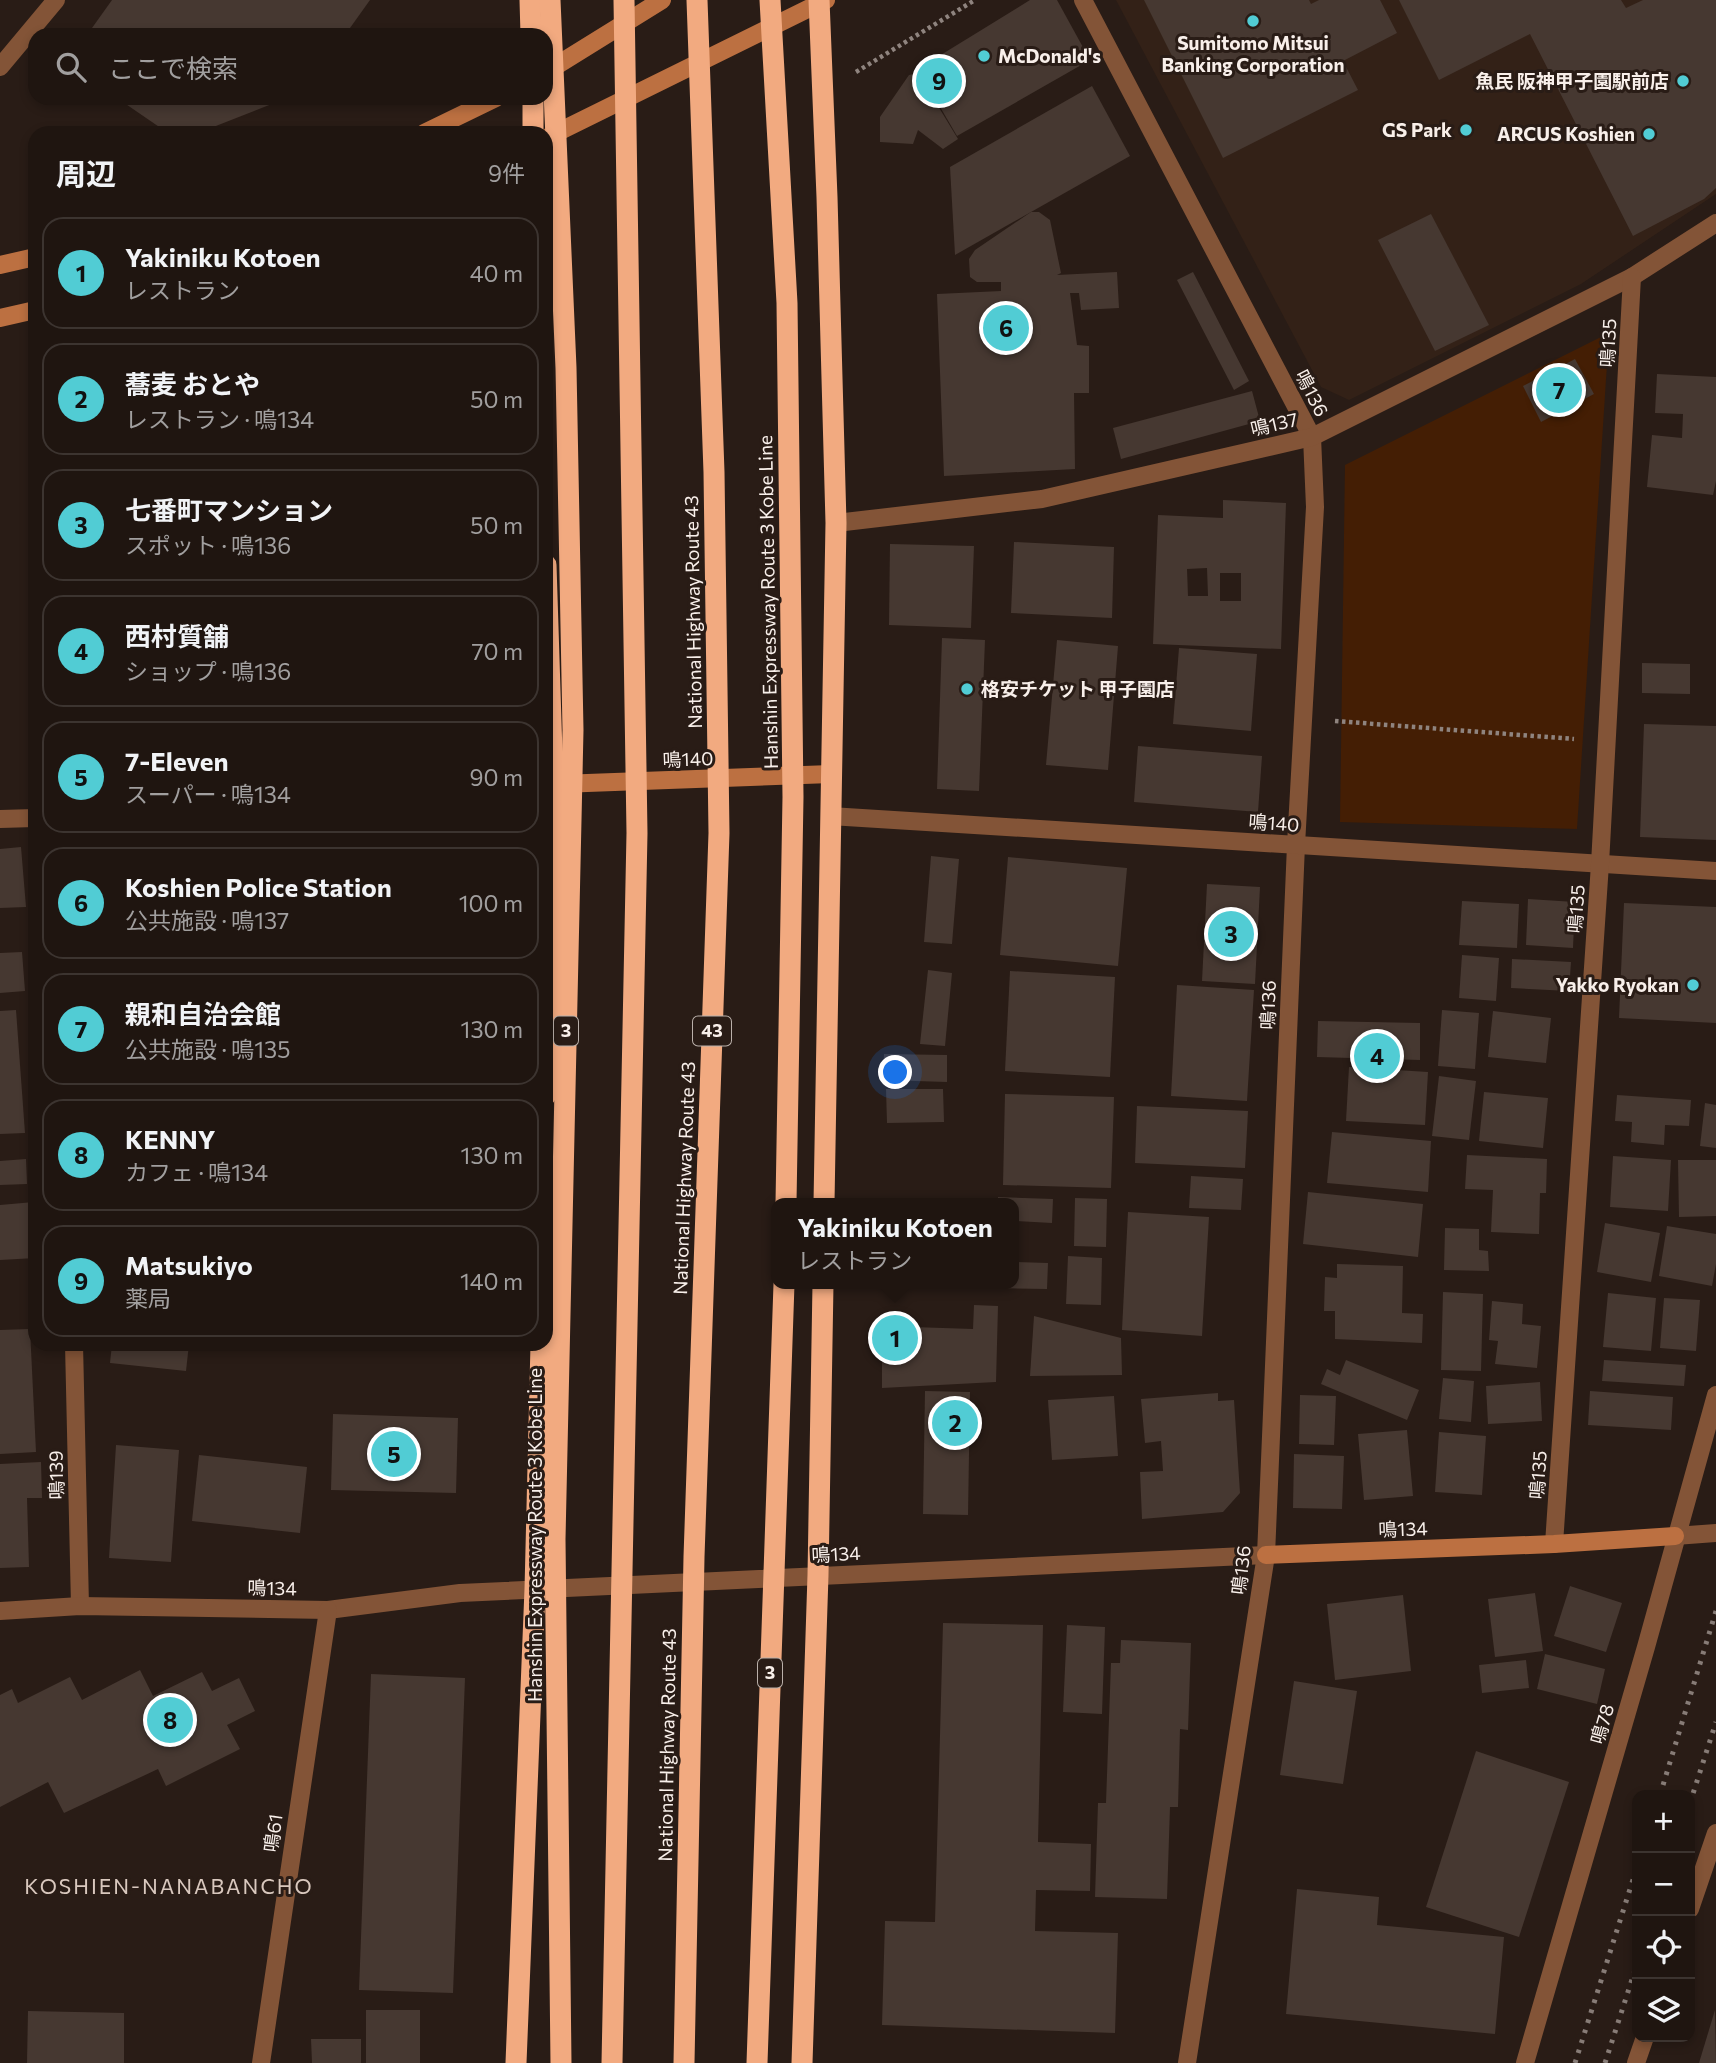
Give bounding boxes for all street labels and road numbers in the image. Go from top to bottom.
street label: 鳴135 [1595,318,1620,368]
street label: 鳴136 [1291,365,1334,420]
street label: 鳴137 [1248,407,1300,440]
street label: Hanshin Expressway Route 3 Kobe Line [753,435,782,769]
street label: National Highway Route 43 [679,495,706,729]
street label: 鳴140 [662,746,714,771]
street label: 鳴140 [1248,809,1300,836]
street label: 鳴135 [1562,884,1589,934]
street label: 鳴136 [1255,980,1280,1030]
road number: 3 [554,1016,578,1046]
road number: 43 [693,1016,731,1046]
street label: National Highway Route 43 [668,1061,699,1295]
street label: Hanshin Expressway Route 3 Kobe Line [523,1368,546,1702]
street label: 鳴139 [44,1450,67,1500]
street label: 鳴135 [1524,1450,1551,1500]
street label: 鳴134 [1378,1516,1428,1541]
street label: 鳴134 [811,1541,861,1566]
street label: 鳴136 [1226,1544,1255,1596]
street label: 鳴134 [247,1576,297,1599]
street label: National Highway Route 43 [653,1628,680,1862]
road number: 3 [758,1658,782,1688]
street label: 鳴78 [1585,1701,1618,1747]
street label: 鳴61 [258,1812,287,1854]

